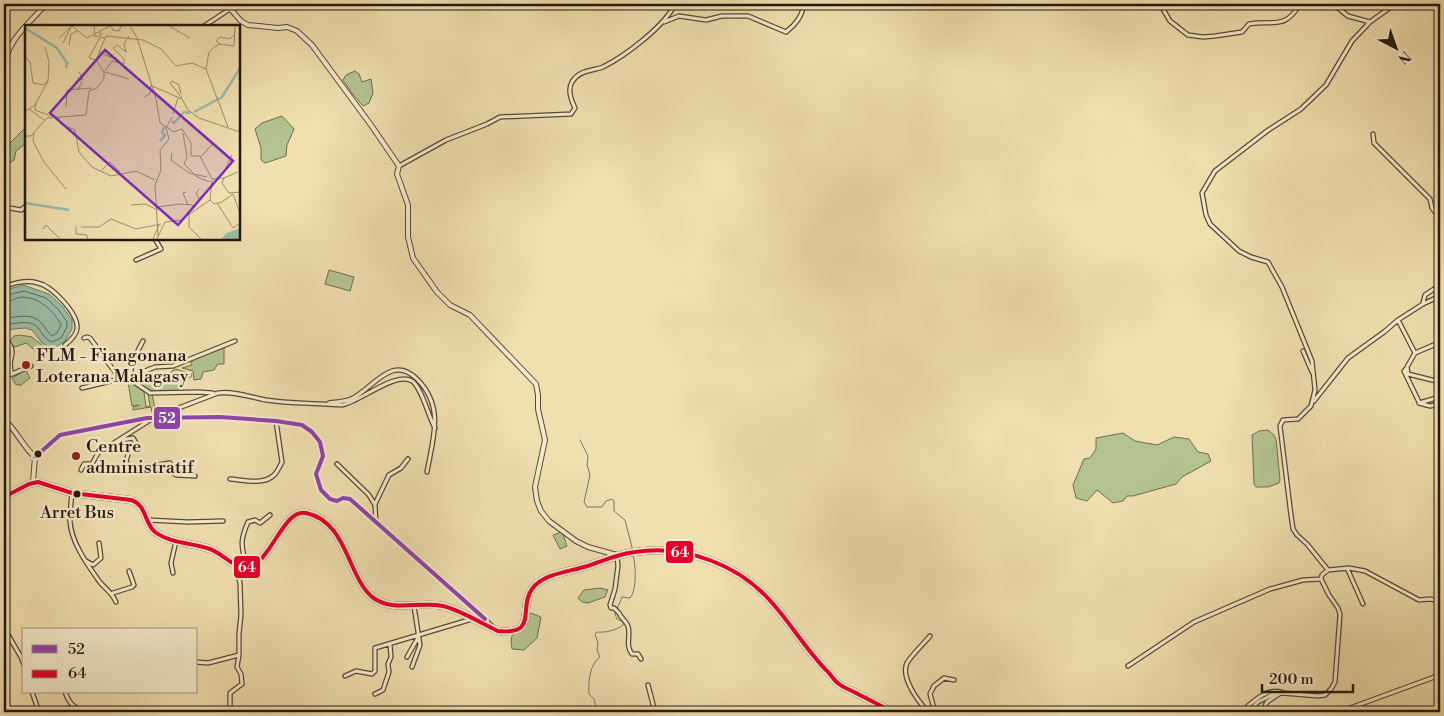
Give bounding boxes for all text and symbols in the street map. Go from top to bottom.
north arrow [1372,22,1422,72]
inset map [25,25,240,240]
text: N [1394,47,1414,67]
place label: FLM - Fiangonana Loterana Malagasy [36,344,189,388]
marker: FLM - Fiangonana Loterana Malagasy [20,359,32,371]
line badge: 52 [153,406,181,430]
text: 52 [158,410,176,428]
place label: Centre administratif [86,435,195,479]
unlabelled marker [33,449,43,459]
marker: Centre administratif [70,450,82,462]
marker: Arret Bus [72,489,82,499]
place label: Arret Bus [39,502,114,524]
line badge: 64 [665,540,694,564]
text: 64 [671,544,689,562]
line badge: 64 [233,555,261,579]
text: 64 [238,559,256,577]
legend [22,628,198,694]
text: 52 [68,640,85,659]
scale bar [1262,661,1353,693]
text: 64 [68,664,86,683]
text: 200 m [1269,670,1314,689]

